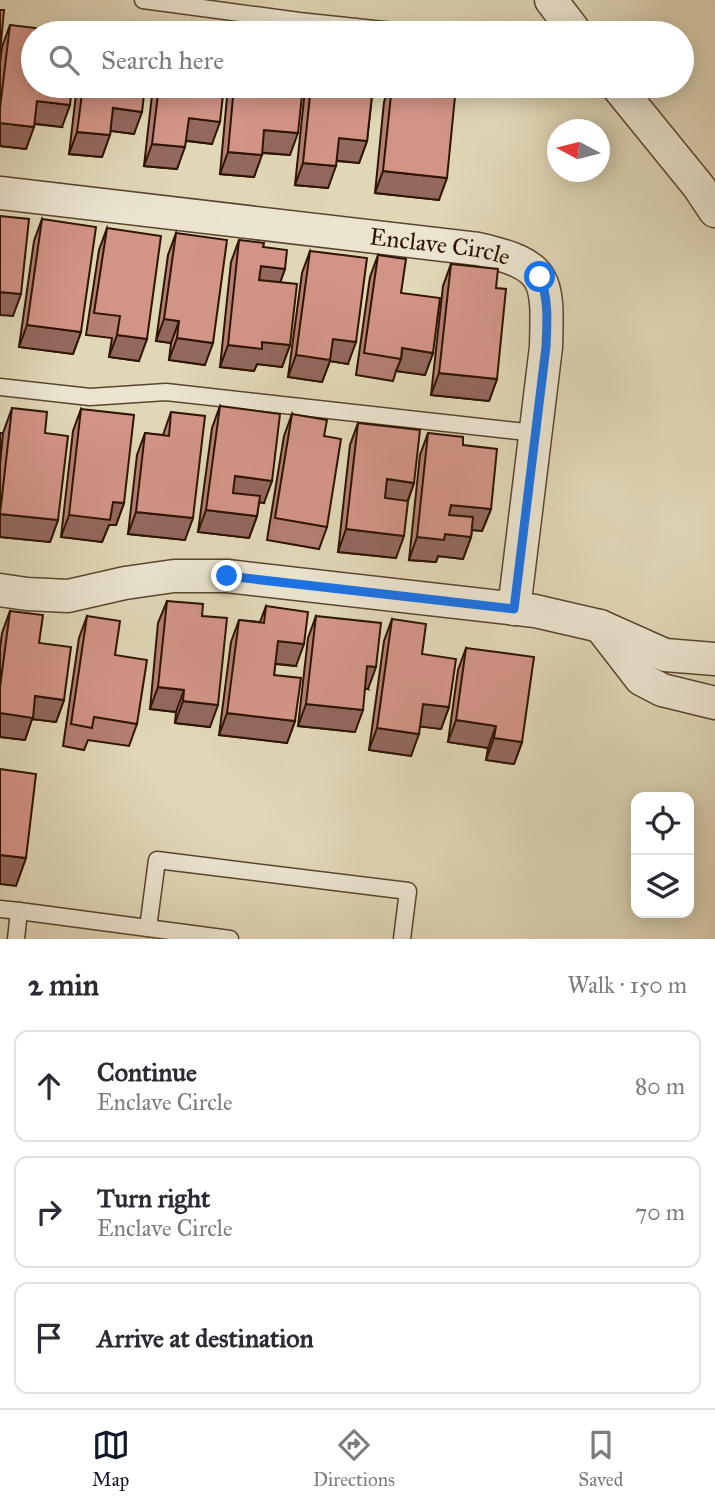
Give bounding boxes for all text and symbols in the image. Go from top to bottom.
search box [21,21,694,98]
icon: search [45,41,83,79]
text: Search here [101,44,224,76]
north arrow [547,119,610,182]
street label: Enclave Circle [368,221,514,272]
route start [524,261,555,292]
route end [211,560,242,591]
map controls [631,792,694,918]
button: locate [631,792,694,855]
button: layers [631,855,694,918]
text: 2 min [28,967,99,1003]
text: Walk · 150 m [567,971,687,999]
text: Continue [97,1056,197,1088]
icon: ahead [30,1067,68,1105]
text: 80 m [635,1072,685,1100]
text: Enclave Circle [97,1088,233,1116]
text: Turn right [97,1182,210,1214]
icon: right [30,1193,68,1231]
text: 70 m [635,1198,685,1226]
text: Enclave Circle [97,1214,233,1242]
icon: arrive [30,1319,68,1357]
text: Arrive at destination [97,1322,314,1354]
tab: Map [92,1426,130,1491]
tab: Directions [313,1426,395,1491]
tab: Saved [578,1426,623,1491]

